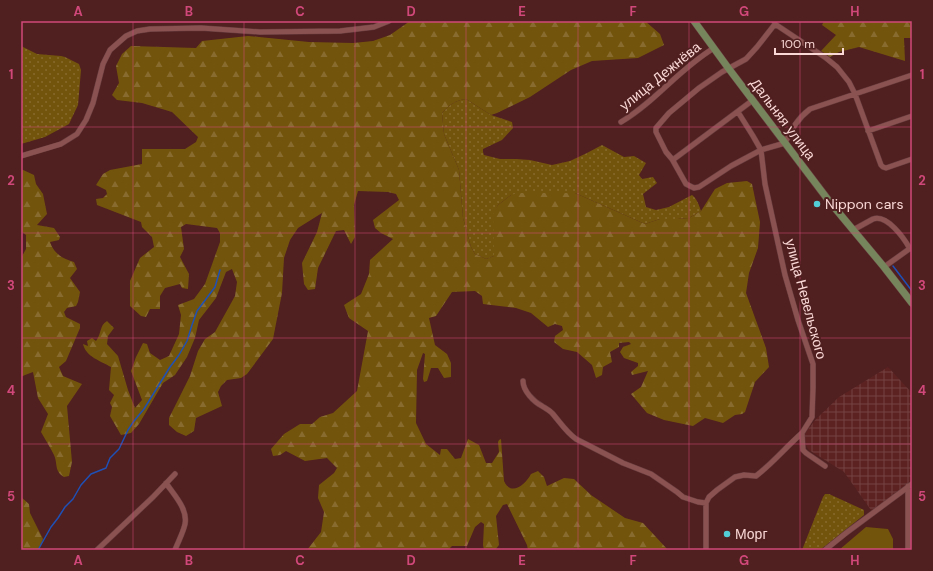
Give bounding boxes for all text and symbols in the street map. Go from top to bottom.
text: A [73,3,83,20]
text: B [185,3,193,20]
text: C [295,3,305,20]
text: D [406,3,416,20]
text: E [518,3,526,20]
text: F [629,3,637,20]
text: G [739,3,749,20]
text: H [850,3,860,20]
scale bar [775,30,843,56]
text: 100 m [781,36,815,52]
street label: улица Дежнёва [616,38,704,114]
text: 1 [9,66,13,83]
text: 1 [920,66,924,83]
street label: Дальняя улица [746,75,820,164]
text: 2 [7,172,15,189]
text: 2 [918,172,926,189]
place label: Nippon cars [825,195,903,213]
marker: Nippon cars [812,199,822,209]
street label: улица Невельского [781,237,831,361]
text: 3 [7,277,15,294]
text: 3 [918,277,926,294]
text: 4 [7,382,15,399]
text: 4 [918,382,926,399]
text: 5 [7,488,15,505]
text: 5 [918,488,926,505]
place label: Морг [735,525,768,543]
marker: Морг [722,529,732,539]
text: A [73,552,83,569]
text: B [185,552,193,569]
text: C [295,552,305,569]
text: D [406,552,416,569]
text: E [518,552,526,569]
text: F [629,552,637,569]
text: G [739,552,749,569]
text: H [850,552,860,569]

